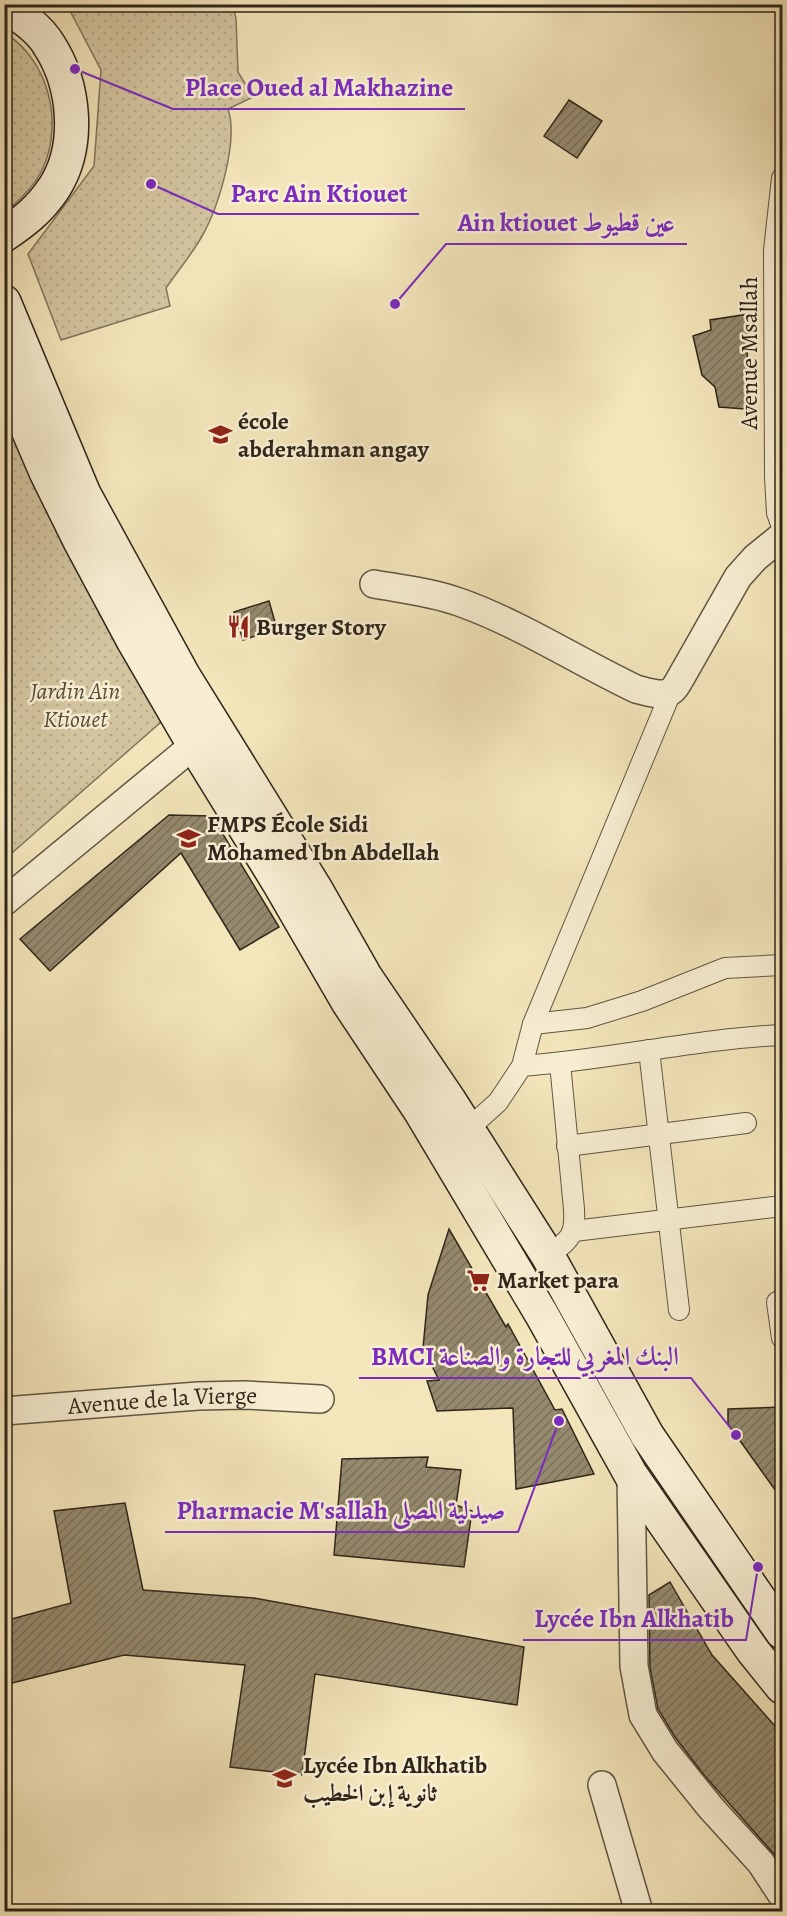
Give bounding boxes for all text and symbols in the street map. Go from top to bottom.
callout: Place Oued al Makhazine [173,65,465,109]
text: Place Oued al Makhazine [185,70,453,105]
callout: Parc Ain Ktiouet [218,170,419,214]
text: Parc Ain Ktiouet [230,176,408,211]
callout: Ain ktiouet عين قطيوط [446,200,687,244]
text: Ain ktiouet عين قطيوط [456,205,675,240]
street label: Avenue Msallah [733,276,765,431]
place label: école abderahman angay [238,405,430,465]
school or university icon: école abderahman angay [207,422,233,448]
place label: Burger Story [256,611,387,643]
restaurant icon: Burger Story [225,614,251,640]
park label: Jardin Ain Ktiouet [29,675,120,735]
place label: FMPS École Sidi Mohamed Ibn Abdellah [207,808,440,868]
school or university icon: FMPS École Sidi Mohamed Ibn Abdellah [176,825,202,851]
place label: Market para [497,1264,620,1296]
supermarket icon: Market para [466,1267,492,1293]
callout: BMCI البنك المغربي للتجارة والصناعة [359,1334,691,1378]
text: BMCI البنك المغربي للتجارة والصناعة [371,1339,679,1378]
street label: Avenue de la Vierge [66,1379,258,1422]
callout: Pharmacie M'sallah صيدلية المصلى [165,1488,518,1532]
text: Pharmacie M'sallah صيدلية المصلى [177,1493,505,1531]
callout: Lycée Ibn Alkhatib [523,1596,746,1640]
text: Lycée Ibn Alkhatib [534,1601,734,1636]
place label: Lycée Ibn Alkhatib ثانوية إبن الخطيب [303,1749,487,1809]
school or university icon: Lycée Ibn Alkhatib ثانوية إبن الخطيب [272,1766,298,1792]

